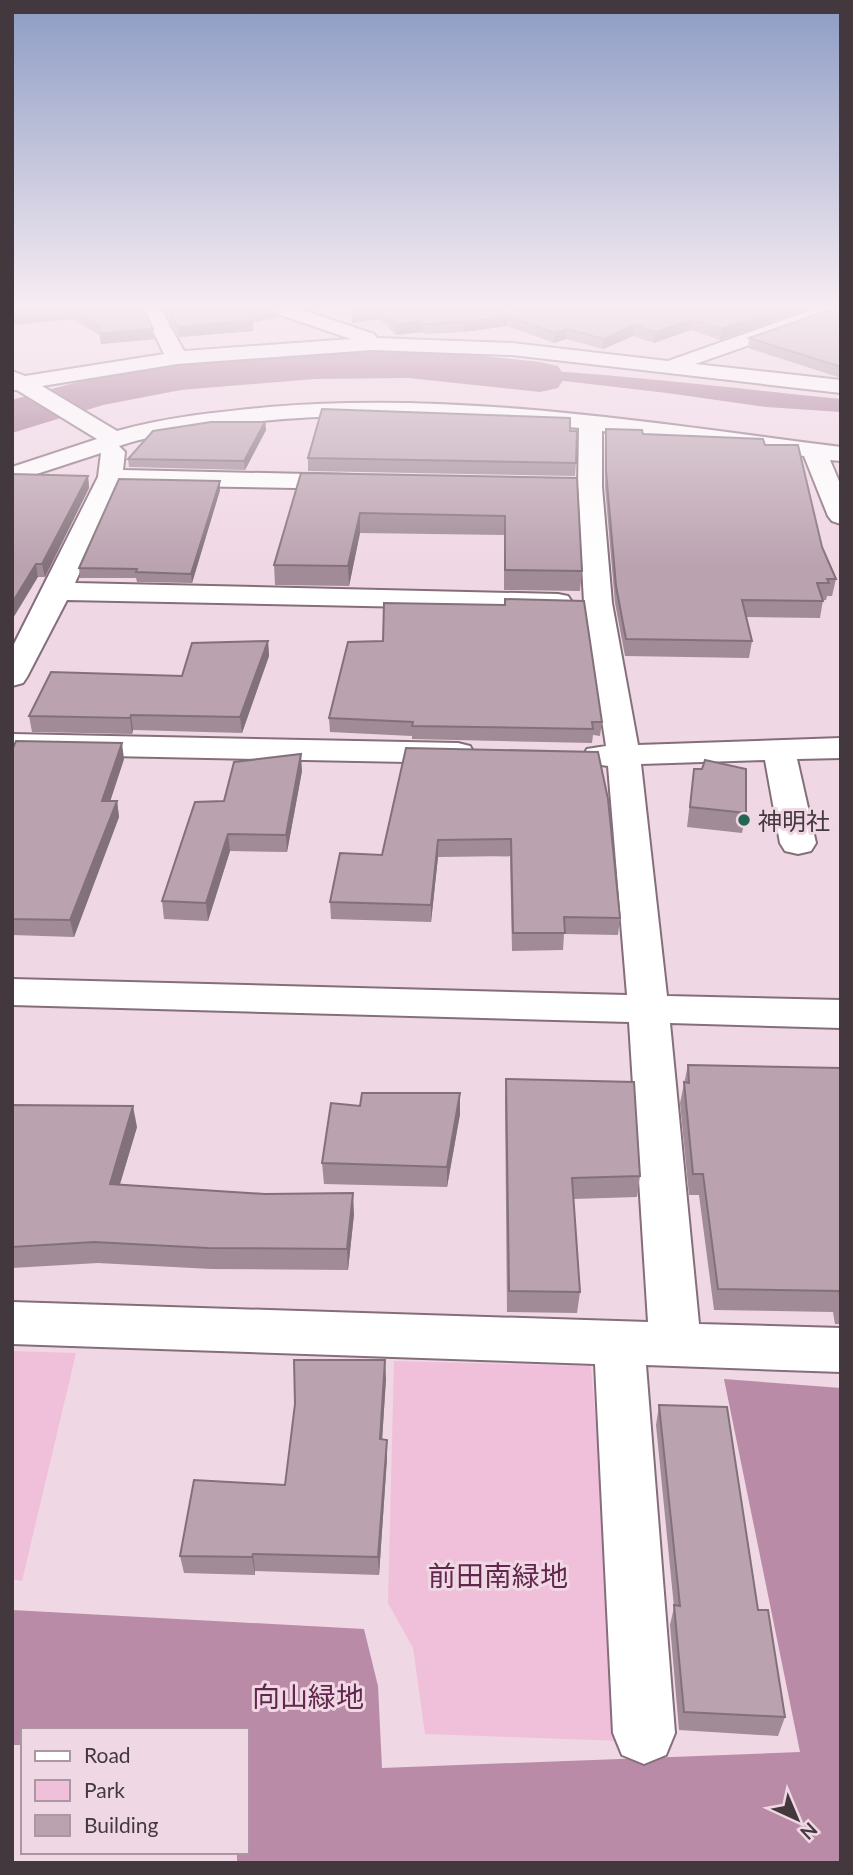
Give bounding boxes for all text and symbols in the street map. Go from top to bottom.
place label: 神明社 [758,806,830,835]
marker: 神明社 [736,812,752,828]
park label: 前田南緑地 [428,1558,568,1592]
park label: 向山緑地 [252,1679,364,1713]
legend [21,1728,248,1854]
text: Road [84,1742,131,1767]
text: Park [84,1777,125,1802]
north arrow [762,1784,832,1854]
text: Building [84,1812,159,1837]
text: N [796,1818,822,1845]

